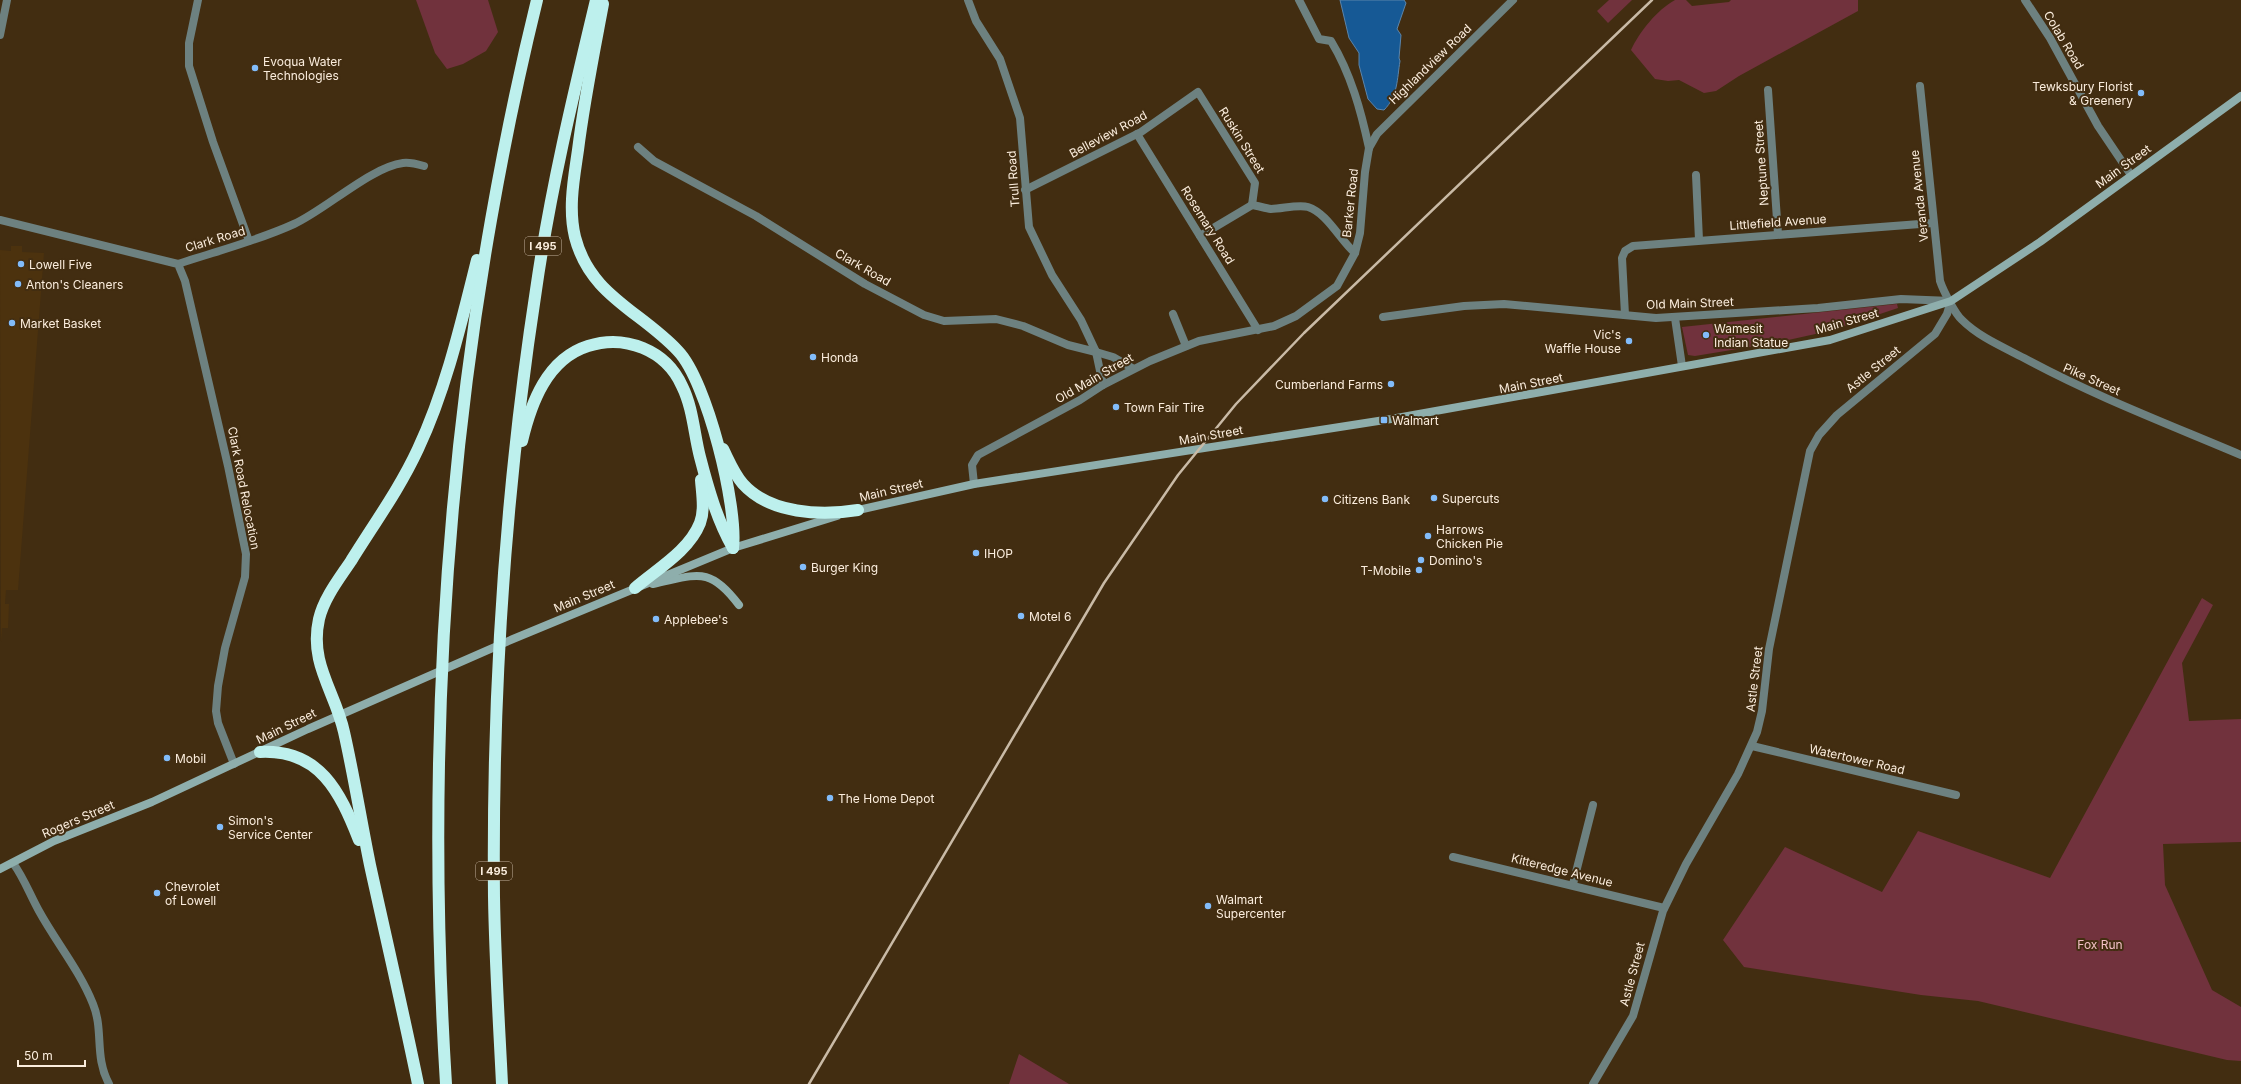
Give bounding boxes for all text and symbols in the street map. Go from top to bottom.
street label: Colab Road [2041,8,2087,72]
street label: Highlandview Road [1386,21,1474,107]
place label: Evoqua Water Technologies [263,54,342,83]
marker: Evoqua Water Technologies [250,63,260,73]
place label: Tewksbury Florist & Greenery [2032,79,2133,108]
marker: Tewksbury Florist & Greenery [2136,88,2146,98]
street label: Ruskin Street [1216,104,1268,176]
street label: Belleview Road [1067,107,1149,161]
street label: Neptune Street [1751,120,1771,206]
street label: Main Street [2092,141,2154,191]
street label: Veranda Avenue [1907,149,1931,243]
street label: Trull Road [1004,150,1022,208]
street label: Barker Road [1339,168,1361,238]
street label: Rosemary Road [1178,183,1238,267]
street label: Littlefield Avenue [1729,211,1827,233]
street label: Clark Road [183,223,247,255]
road number: I 495 [525,237,561,255]
street label: Clark Road [832,245,894,289]
place label: Lowell Five [29,257,92,272]
marker: Lowell Five [16,259,26,269]
place label: Anton's Cleaners [26,277,123,292]
marker: Anton's Cleaners [13,279,23,289]
street label: Old Main Street [1646,294,1734,312]
street label: Main Street [1814,305,1880,337]
place label: Market Basket [20,316,101,331]
marker: Market Basket [7,318,17,328]
place label: Wamesit Indian Statue [1714,321,1788,350]
place label: Vic's Waffle House [1545,327,1621,356]
marker: Wamesit Indian Statue [1701,330,1711,340]
marker: Vic's Waffle House [1624,336,1634,346]
street label: Astle Street [1843,342,1903,395]
place label: Honda [821,350,858,365]
street label: Old Main Street [1052,350,1136,406]
marker: Honda [808,352,818,362]
street label: Pike Street [2061,360,2123,398]
street label: Main Street [1498,369,1564,397]
place label: Cumberland Farms [1275,377,1383,392]
marker: Cumberland Farms [1386,379,1396,389]
place label: Town Fair Tire [1124,400,1204,415]
marker: Town Fair Tire [1111,402,1121,412]
place label: Walmart [1392,413,1439,428]
marker: Walmart [1379,415,1389,425]
street label: Main Street [1178,422,1244,448]
street label: Clark Road Relocation [225,425,263,551]
street label: Main Street [858,475,924,505]
place label: Supercuts [1442,491,1500,506]
place label: Citizens Bank [1333,492,1410,507]
marker: Supercuts [1429,493,1439,503]
marker: Citizens Bank [1320,494,1330,504]
place label: Harrows Chicken Pie [1436,522,1503,551]
marker: Harrows Chicken Pie [1423,531,1433,541]
place label: IHOP [984,546,1013,561]
marker: IHOP [971,548,981,558]
place label: Domino's [1429,553,1482,568]
marker: Domino's [1416,555,1426,565]
place label: Burger King [811,560,878,575]
marker: Burger King [798,562,808,572]
place label: T-Mobile [1360,563,1411,578]
marker: T-Mobile [1414,565,1424,575]
street label: Main Street [551,576,617,616]
place label: Motel 6 [1029,609,1072,624]
marker: Motel 6 [1016,611,1026,621]
place label: Applebee's [664,612,728,627]
marker: Applebee's [651,614,661,624]
street label: Astle Street [1743,645,1765,713]
street label: Main Street [254,705,318,747]
street label: Watertower Road [1808,741,1906,777]
place label: Mobil [175,751,206,766]
marker: Mobil [162,753,172,763]
place label: The Home Depot [838,791,934,806]
marker: The Home Depot [825,793,835,803]
street label: Rogers Street [40,797,117,841]
place label: Simon's Service Center [228,813,313,842]
marker: Simon's Service Center [215,822,225,832]
street label: Kitteredge Avenue [1510,850,1614,890]
road number: I 495 [476,862,512,880]
place label: Chevrolet of Lowell [165,879,220,908]
marker: Chevrolet of Lowell [152,888,162,898]
place label: Walmart Supercenter [1216,892,1286,921]
marker: Walmart Supercenter [1203,901,1213,911]
park label: Fox Run [2077,937,2123,952]
street label: Astle Street [1616,940,1648,1008]
scale bar [18,1042,85,1068]
text: 50 m [24,1048,53,1063]

